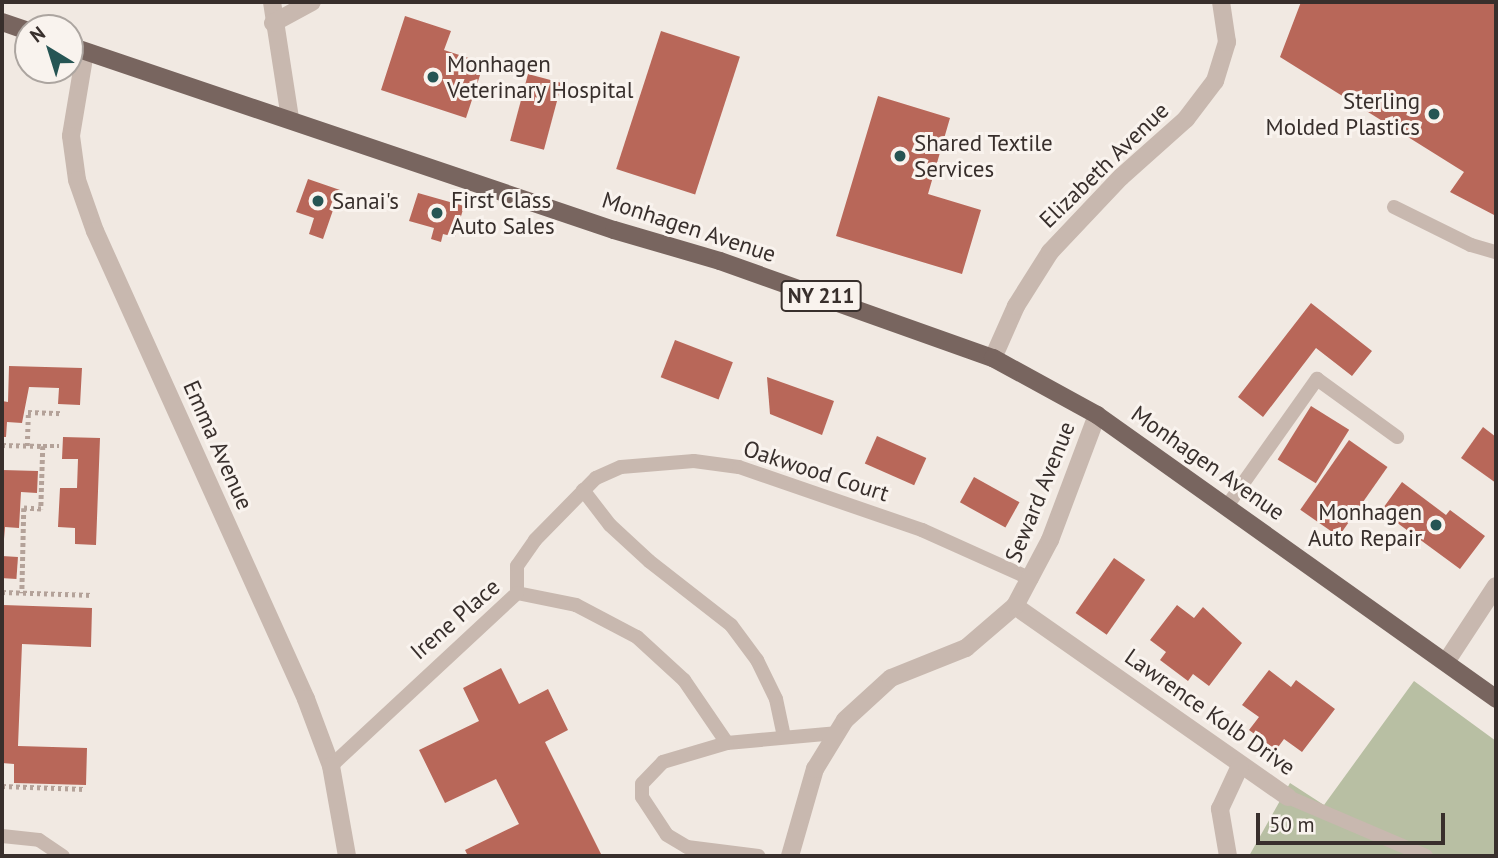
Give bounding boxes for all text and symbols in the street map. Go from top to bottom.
north arrow [14,14,84,84]
text: N [25,21,50,47]
place label: Monhagen Veterinary Hospital [447,50,634,104]
marker: Monhagen Veterinary Hospital [425,69,441,85]
place label: Sterling Molded Plastics [1266,87,1420,141]
street label: Elizabeth Avenue [1034,96,1174,234]
marker: Sterling Molded Plastics [1426,106,1442,122]
place label: Shared Textile Services [914,129,1053,183]
marker: Shared Textile Services [892,148,908,164]
place label: First Class Auto Sales [451,186,555,240]
street label: Monhagen Avenue [598,186,780,268]
place label: Sanai's [332,187,399,215]
marker: Sanai's [310,193,326,209]
marker: First Class Auto Sales [429,205,445,221]
road number: NY 211 [779,278,863,314]
street label: Emma Avenue [177,376,259,514]
street label: Monhagen Avenue [1126,400,1290,526]
street label: Seward Avenue [999,417,1081,567]
street label: Oakwood Court [740,434,892,508]
place label: Monhagen Auto Repair [1308,498,1422,552]
marker: Monhagen Auto Repair [1428,517,1444,533]
street label: Irene Place [405,573,505,665]
street label: Lawrence Kolb Drive [1120,643,1300,781]
scale bar [1260,798,1449,842]
text: 50 m [1269,811,1315,838]

